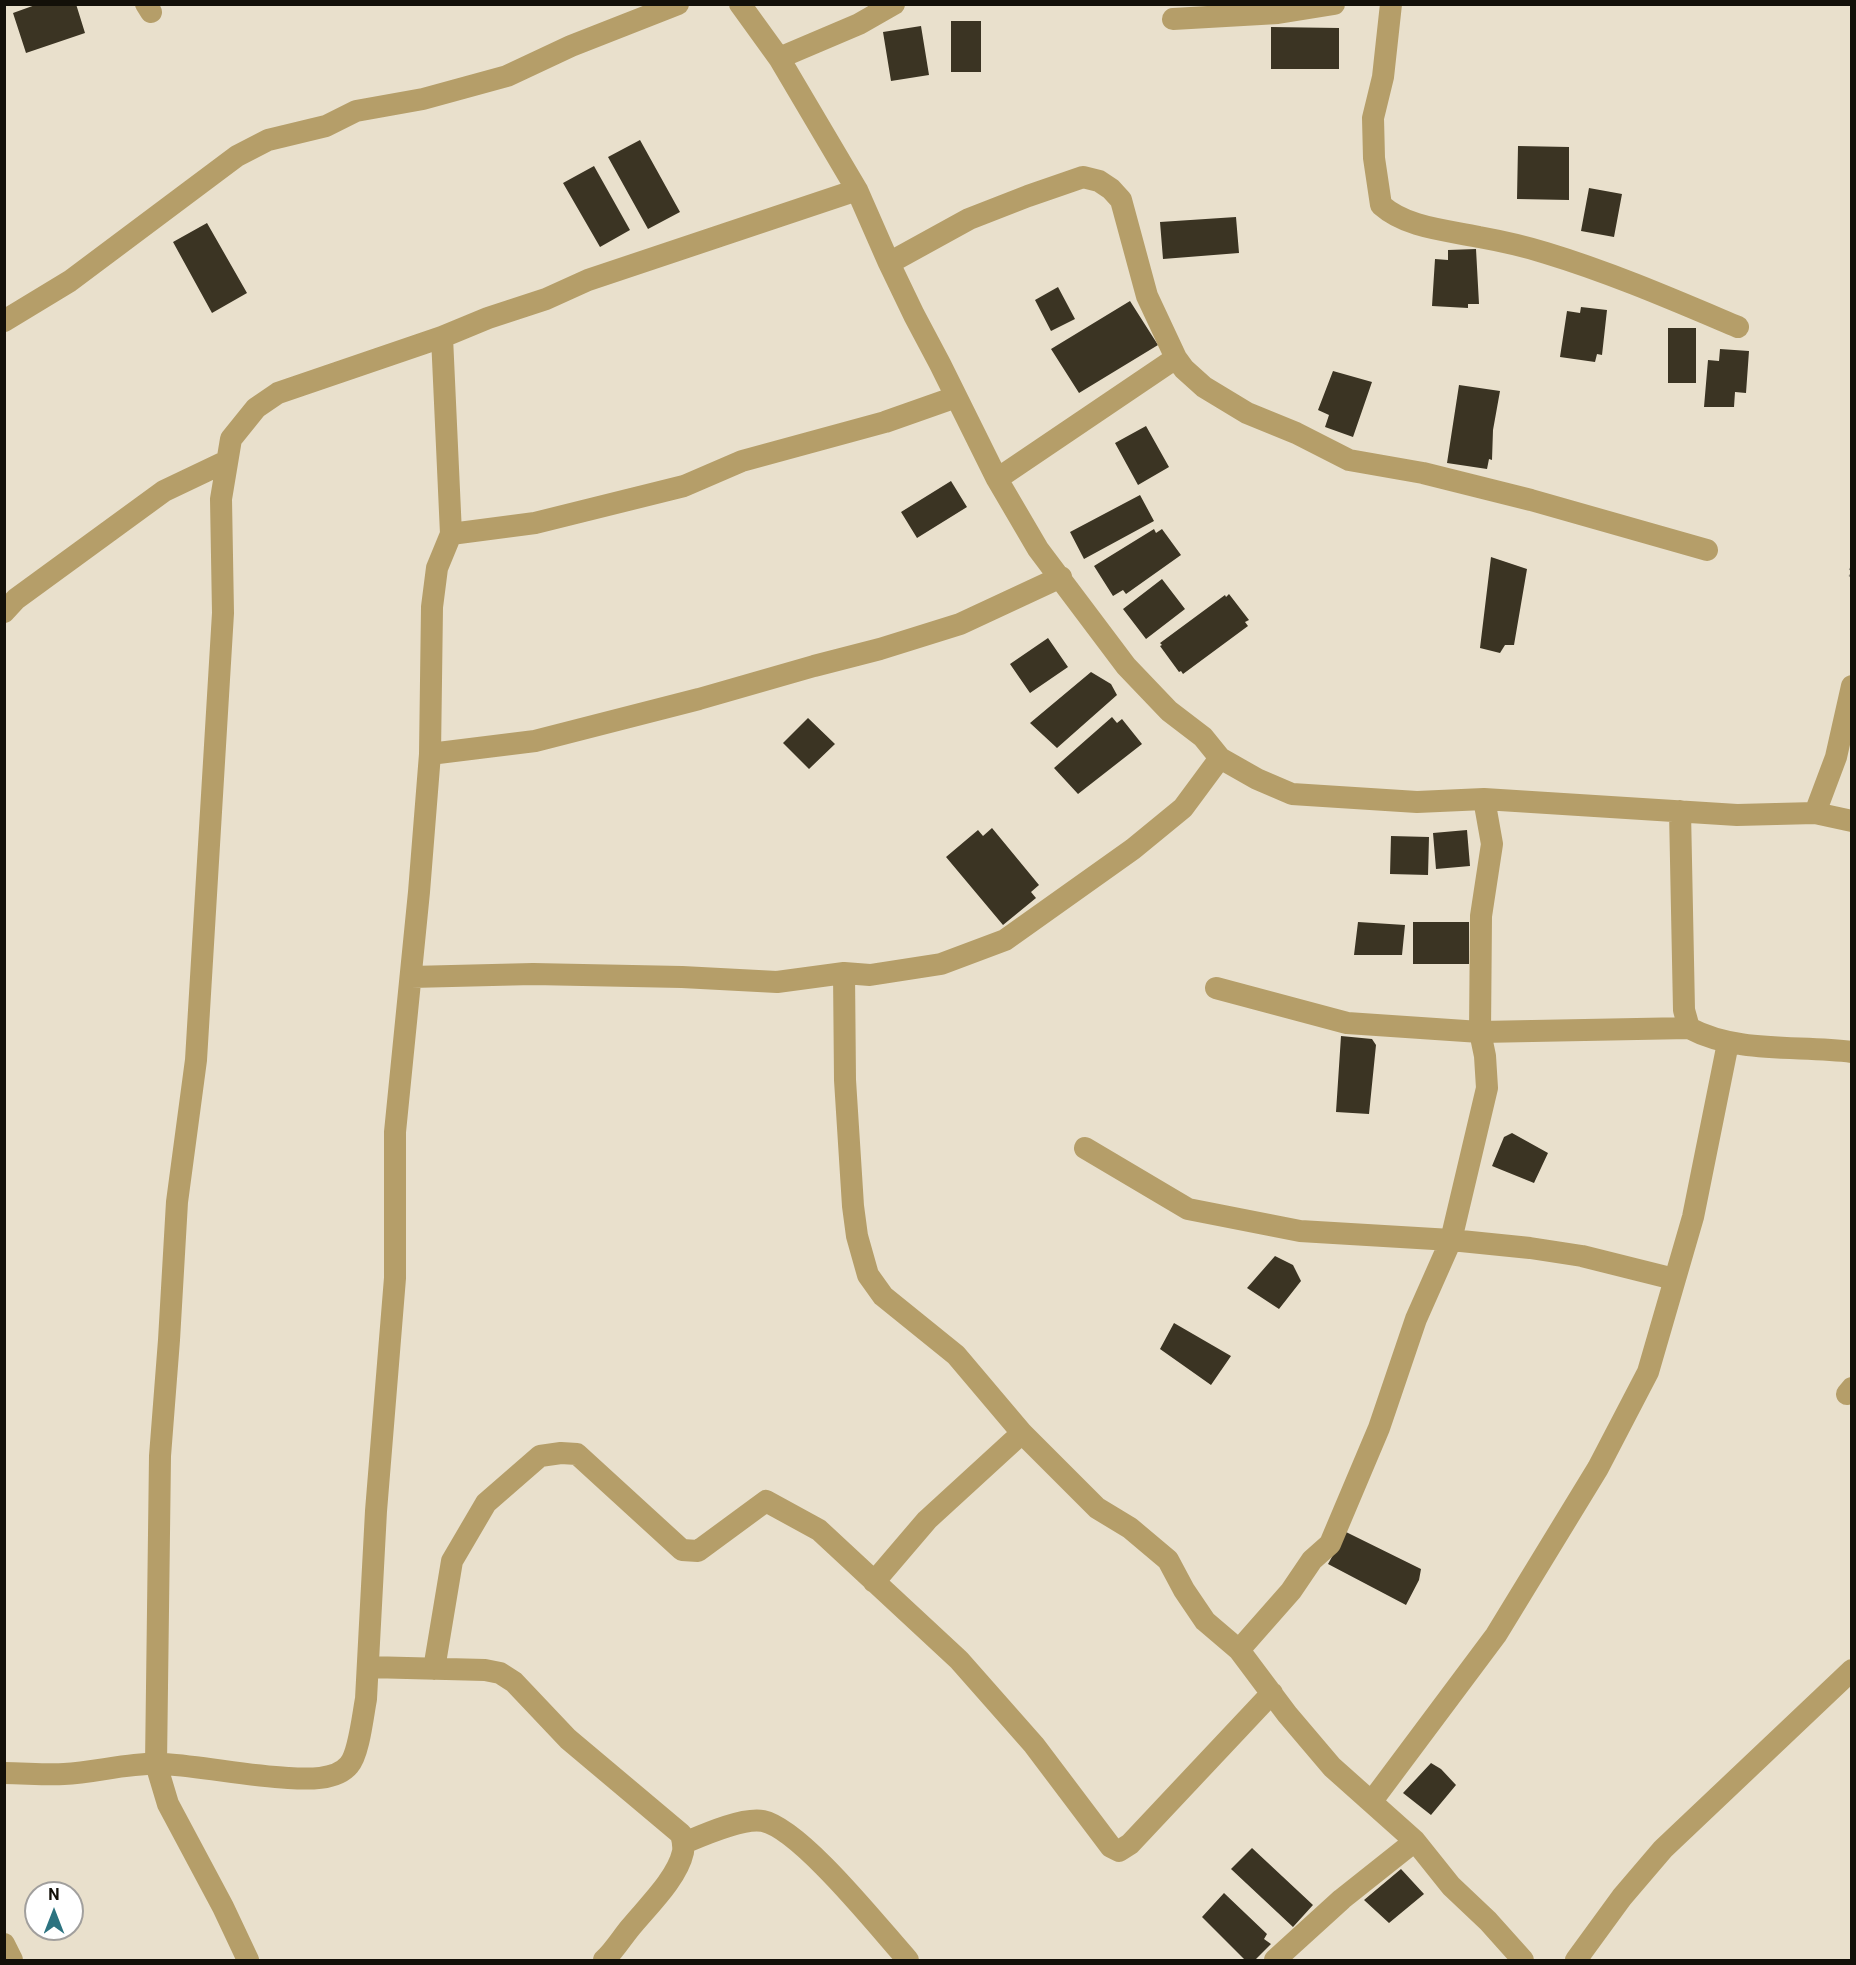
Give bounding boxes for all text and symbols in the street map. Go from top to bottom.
north arrow [24,1881,84,1941]
text: N [48,1885,60,1904]

